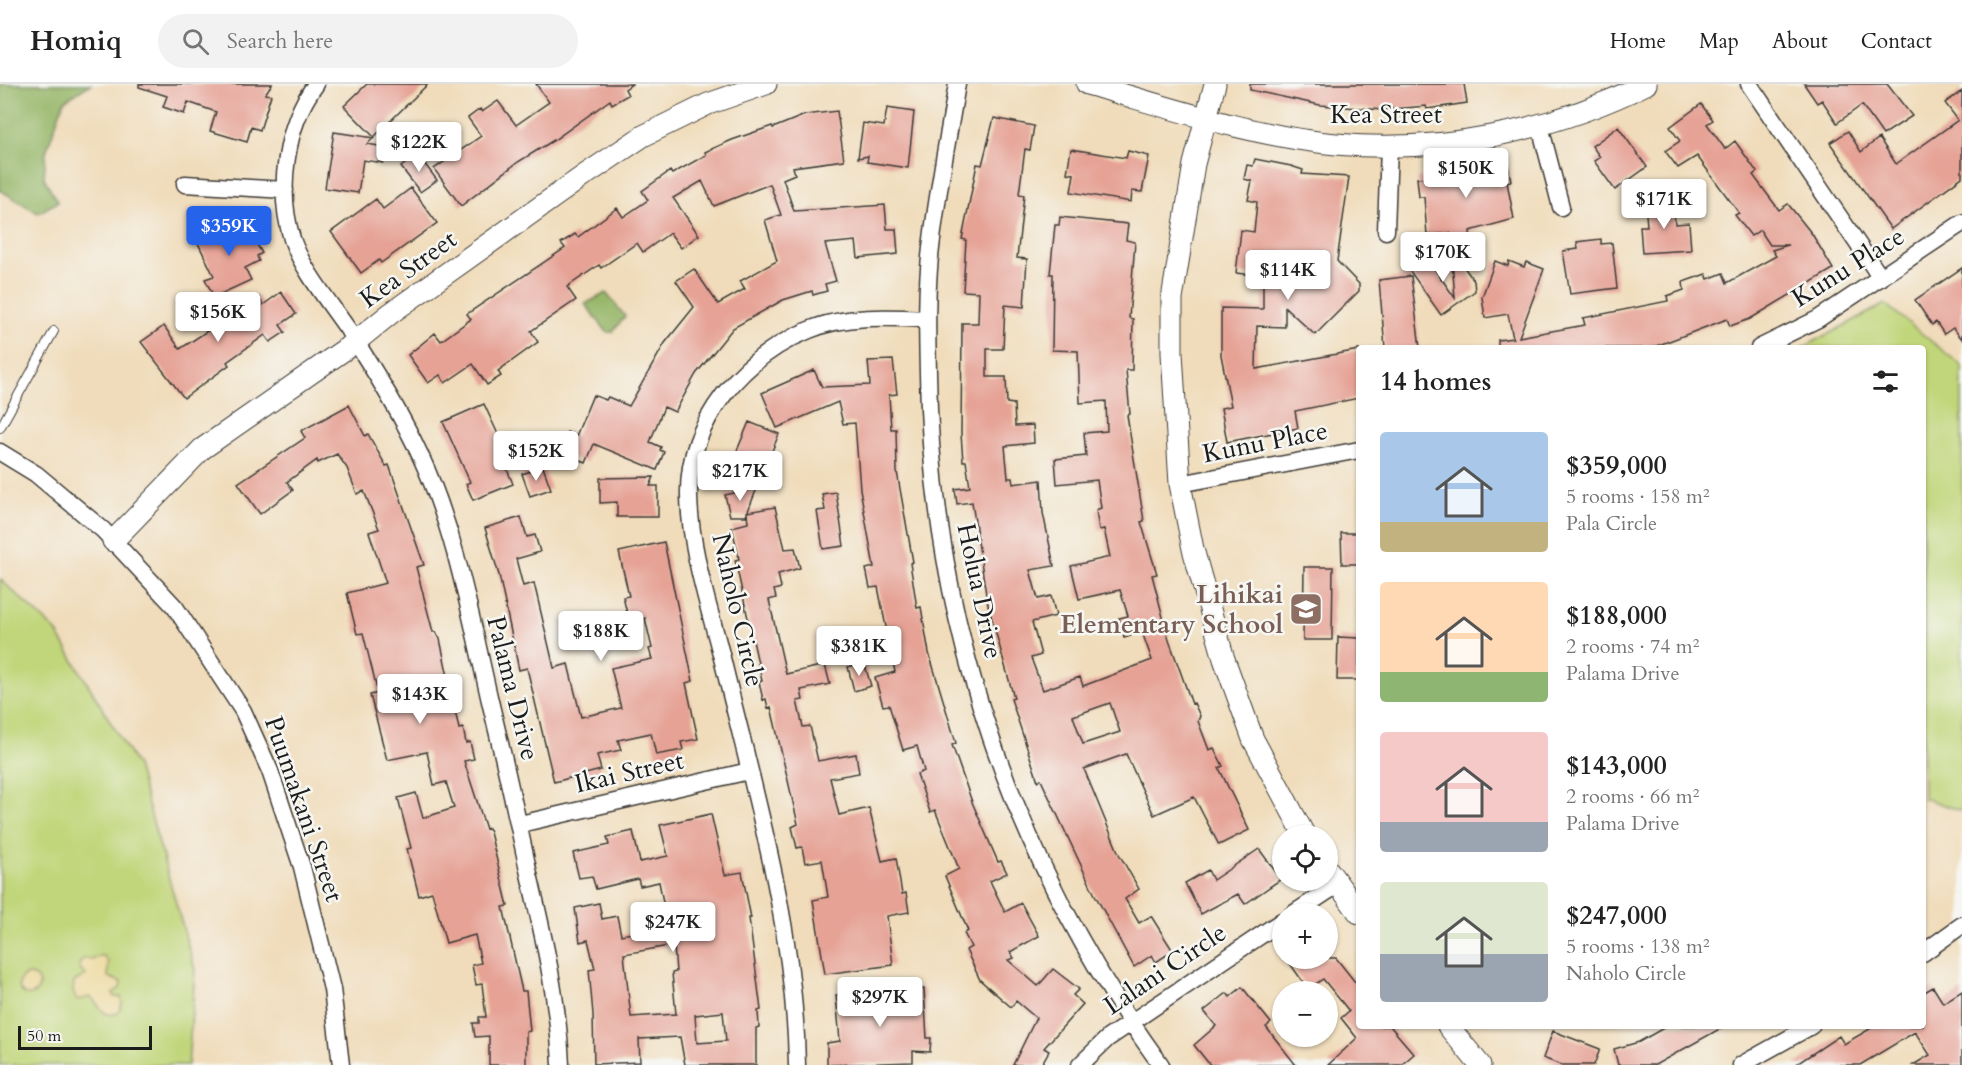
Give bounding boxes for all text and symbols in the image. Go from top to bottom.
search box [158,14,578,68]
text: Homiq [30,22,122,60]
icon: search [179,25,212,58]
text: Search here [227,26,333,56]
text: Home [1610,27,1666,56]
text: Map [1699,27,1739,56]
text: About [1772,27,1828,56]
text: Contact [1861,27,1932,56]
street label: Kea Street [1330,97,1442,132]
pin: $122K [377,122,461,173]
text: $122K [390,128,448,155]
pin: $150K [1424,148,1508,199]
text: $150K [1437,154,1495,181]
pin: $171K [1622,179,1706,230]
text: $171K [1635,185,1693,212]
pin: $359K [187,206,271,257]
text: $359K [200,212,258,239]
street label: Kunu Place [1785,219,1911,315]
street label: Kea Street [352,222,464,316]
pin: $170K [1401,232,1485,283]
text: $170K [1414,238,1472,265]
pin: $114K [1246,250,1330,301]
text: $114K [1259,256,1317,283]
pin: $156K [176,292,260,343]
text: $156K [189,298,247,325]
text: 14 homes [1380,364,1491,399]
icon: filters [1869,365,1902,398]
street label: Kunu Place [1200,413,1330,471]
pin: $152K [494,431,578,482]
text: $152K [507,437,565,464]
text: $359,000 [1566,448,1667,483]
pin: $217K [698,451,782,502]
icon: home [1428,456,1500,528]
text: $217K [711,457,769,484]
text: 5 rooms · 158 m² [1566,483,1710,510]
text: Pala Circle [1566,510,1657,537]
street label: Holua Drive [949,520,1011,662]
street label: Naholo Circle [703,530,773,690]
place label: Lihikai Elementary School [1060,577,1283,642]
school or university icon: Lihikai Elementary School [1288,591,1324,627]
text: $188,000 [1566,598,1667,633]
icon: home [1428,606,1500,678]
pin: $188K [559,611,643,662]
street label: Palama Drive [478,612,548,764]
text: $188K [572,617,630,644]
pin: $381K [817,626,901,677]
text: $381K [830,632,888,659]
text: 2 rooms · 74 m² [1566,633,1699,660]
text: Palama Drive [1566,660,1680,687]
pin: $143K [378,674,462,725]
text: $143K [391,680,449,707]
street label: Puumakani Street [256,712,352,906]
street label: Ikai Street [571,742,687,802]
text: $143,000 [1566,748,1667,783]
icon: home [1428,756,1500,828]
text: 2 rooms · 66 m² [1566,783,1699,810]
text: Palama Drive [1566,810,1680,837]
map controls [1272,825,1338,1047]
button: locate [1272,825,1338,891]
text: $247,000 [1566,898,1667,933]
pin: $247K [631,902,715,953]
button: + [1272,903,1338,969]
icon: home [1428,906,1500,978]
text: $247K [644,908,702,935]
street label: Lalani Circle [1097,915,1233,1023]
text: 5 rooms · 138 m² [1566,933,1710,960]
text: Naholo Circle [1566,960,1686,987]
pin: $297K [838,977,922,1028]
button: − [1272,981,1338,1047]
text: $297K [851,983,909,1010]
scale bar [18,1023,152,1050]
text: 50 m [27,1025,61,1047]

